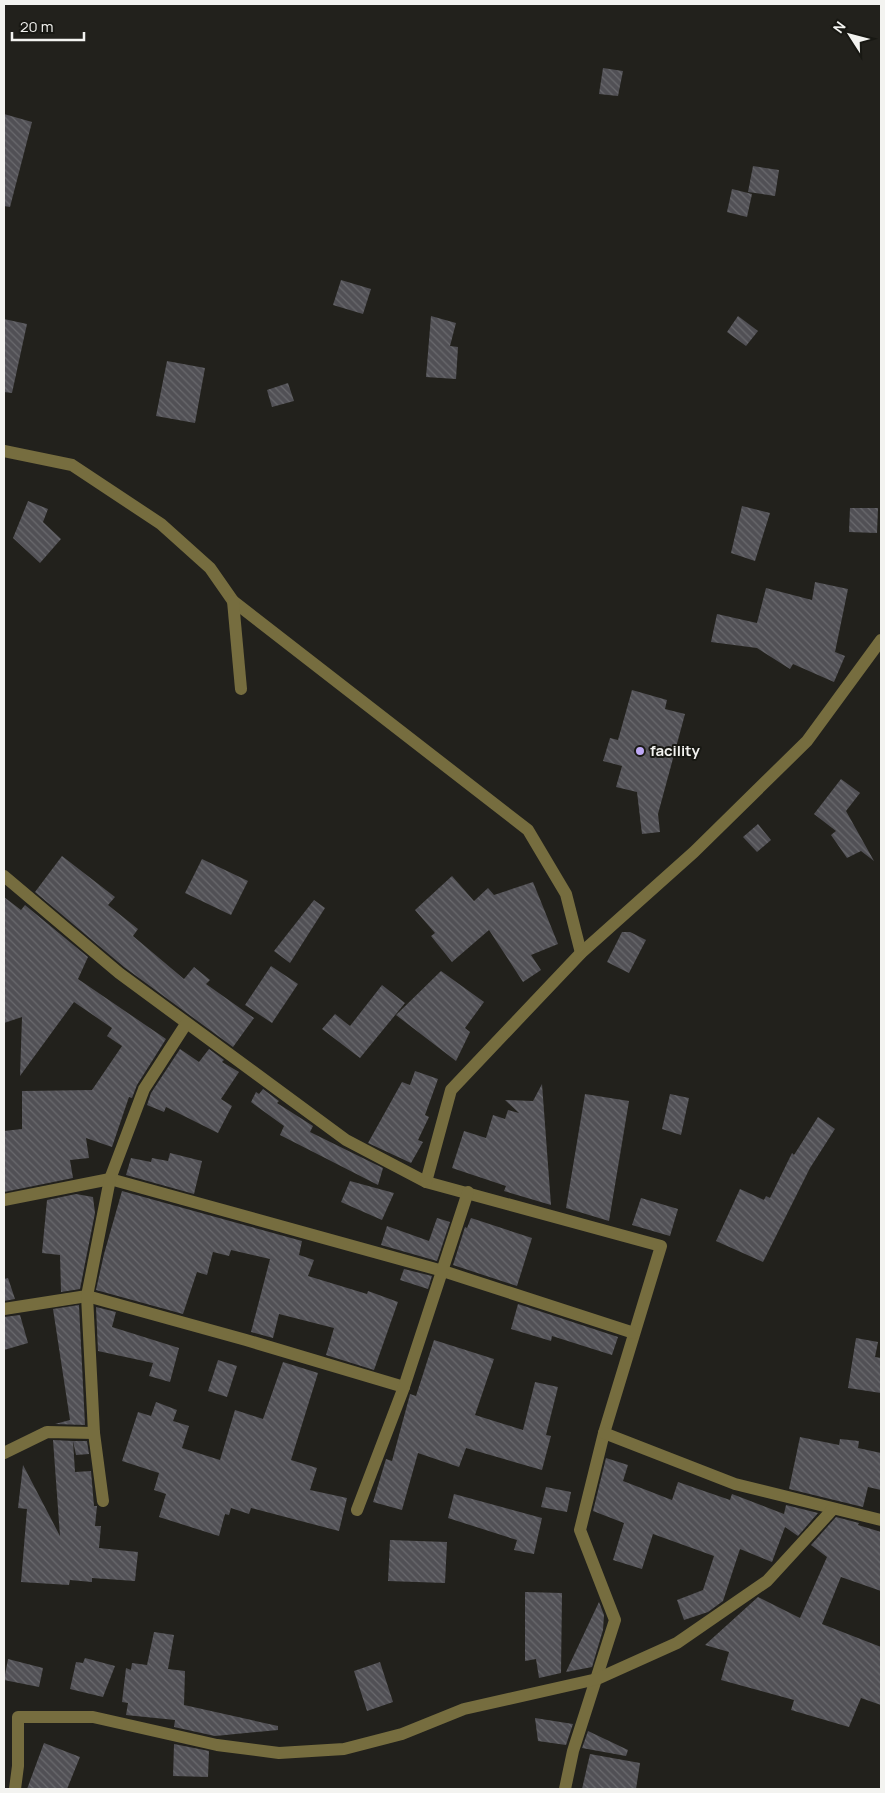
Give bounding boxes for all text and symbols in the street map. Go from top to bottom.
scale bar [12,10,85,42]
north arrow [825,10,875,60]
text: 20 m [20,16,53,37]
text: N [828,17,850,37]
place label: facility [650,740,700,761]
marker: facility [634,745,646,757]

